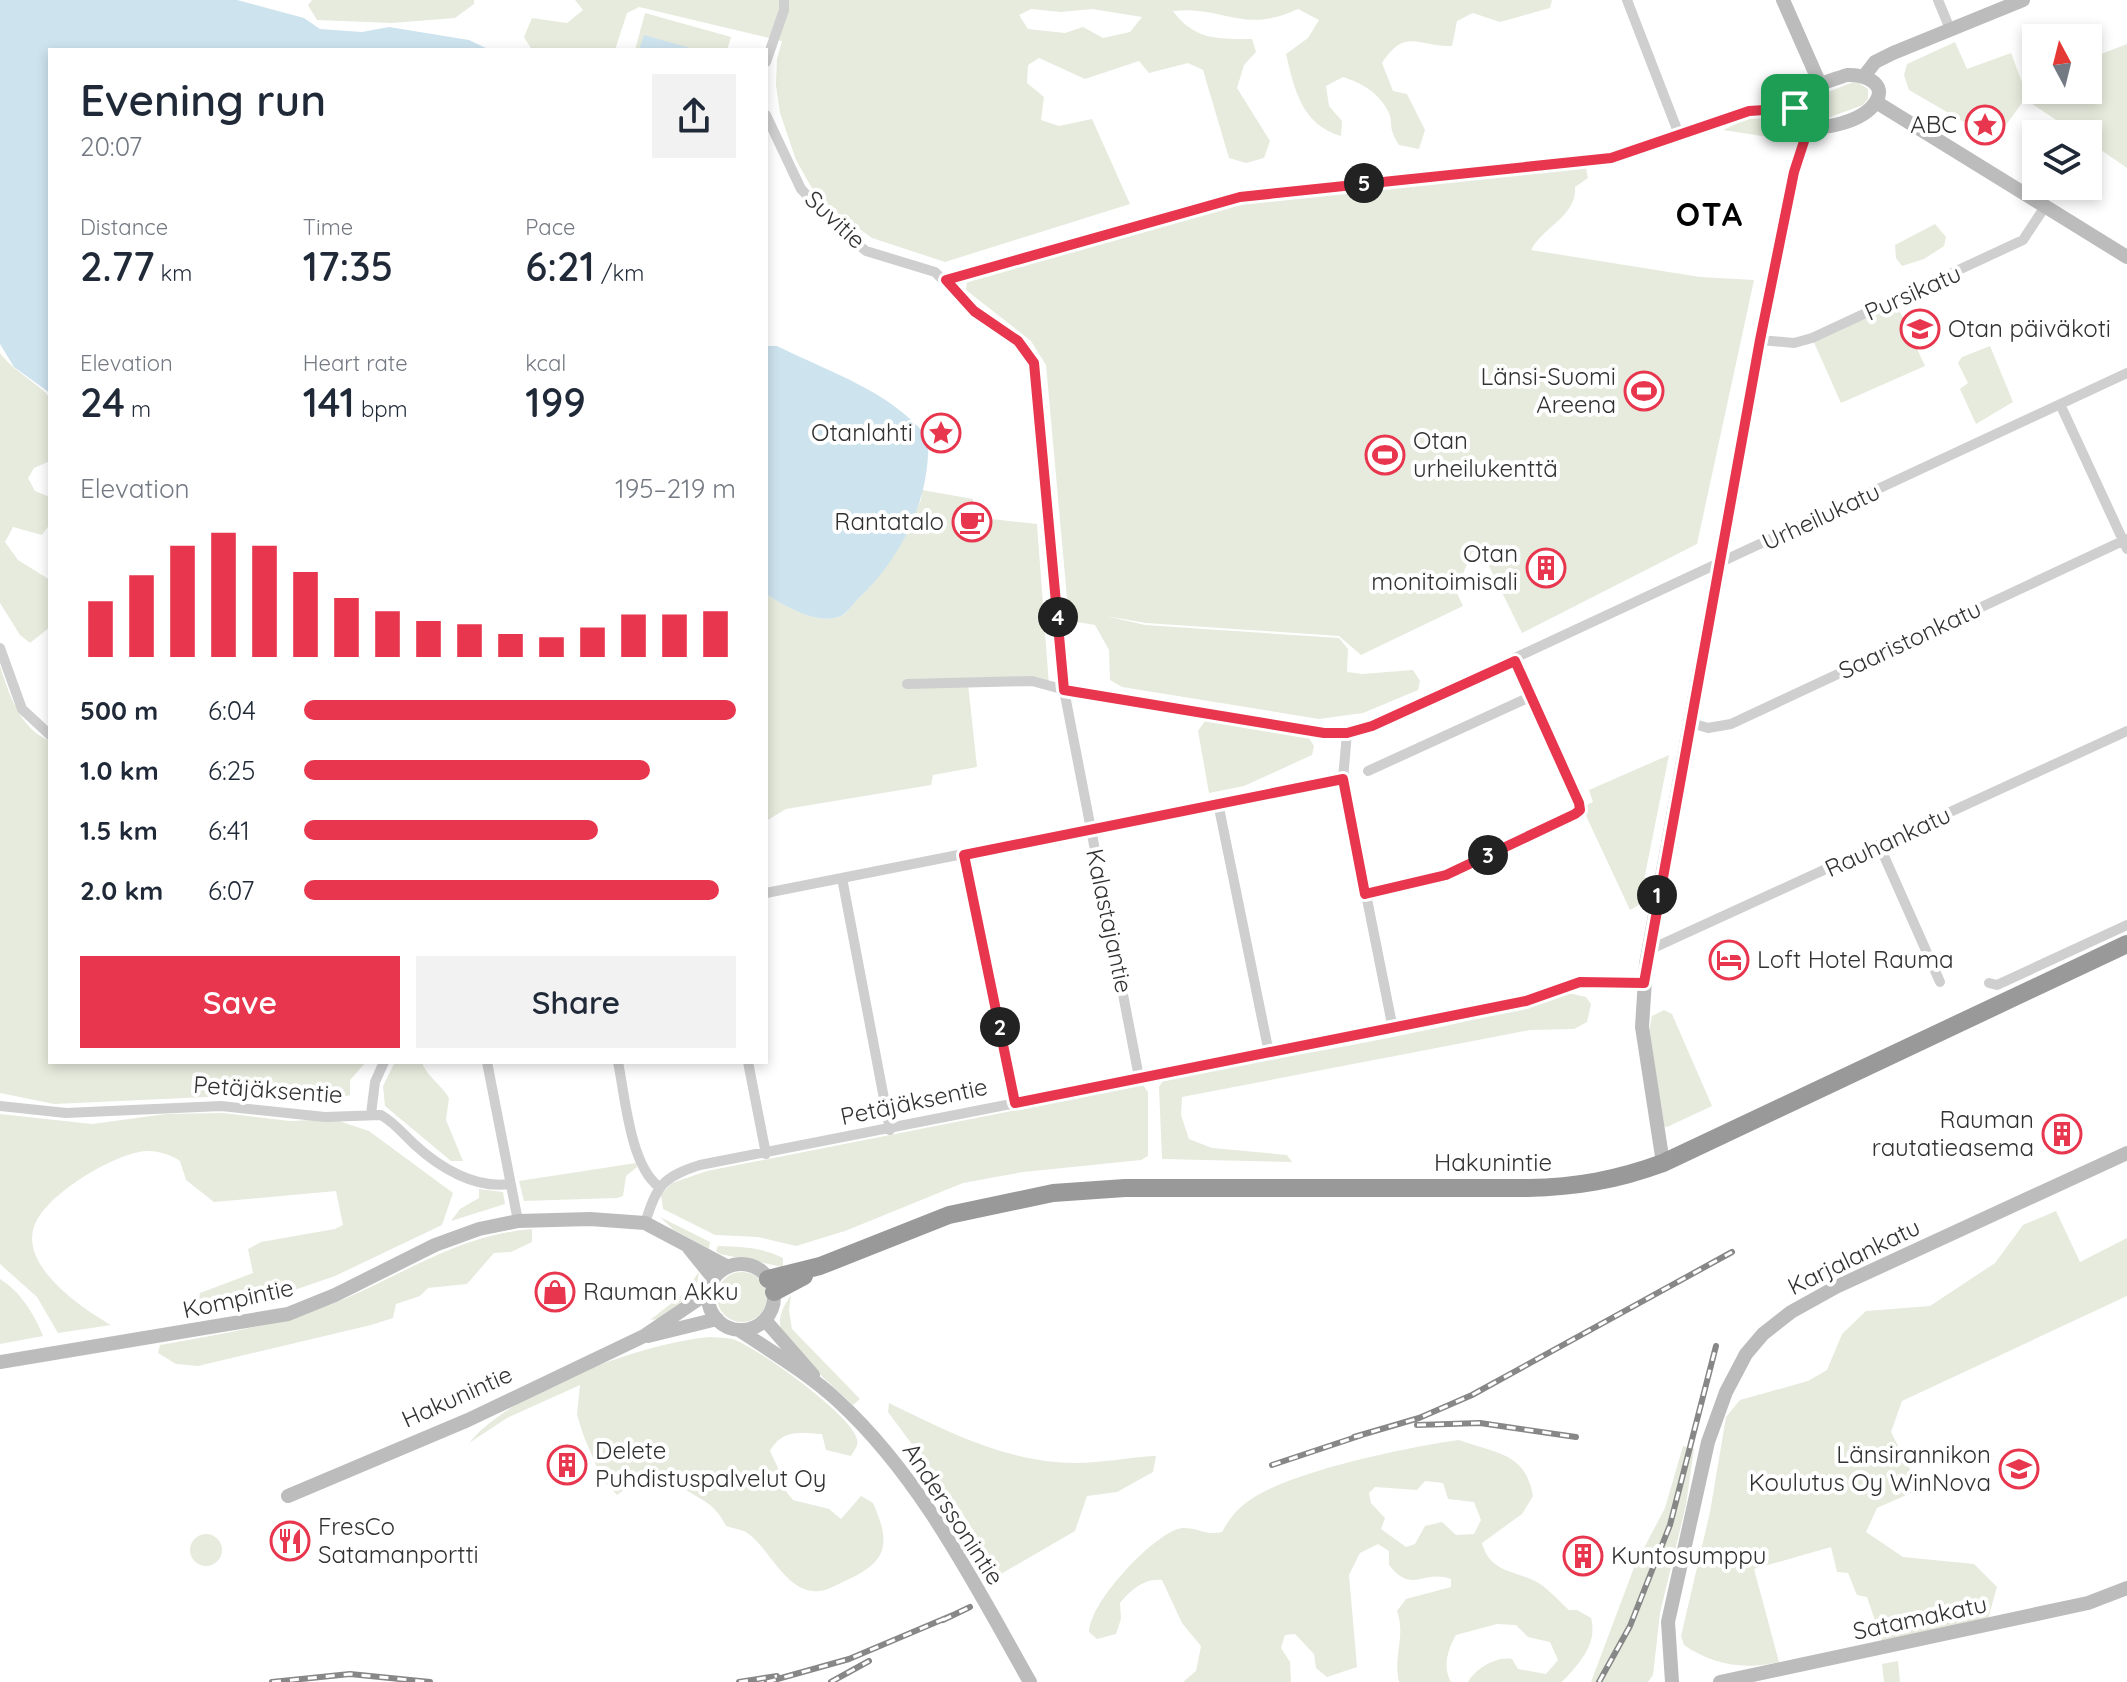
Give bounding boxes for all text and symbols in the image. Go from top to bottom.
north arrow [2022,24,2102,104]
map controls [2022,24,2102,200]
text: Evening run [80,72,326,127]
button: share [652,74,736,158]
pin [1761,74,1829,142]
icon: arrive [1773,86,1817,130]
place icon: ABC [1964,104,2006,146]
place label: ABC [1910,109,1957,139]
button: layers [2022,120,2102,200]
text: 20:07 [80,130,142,163]
pin: 5 [1344,163,1384,203]
text: 5 [1358,169,1370,197]
street label: Suvitie [799,184,872,255]
district label: OTA [1676,194,1744,234]
text: Distance [80,213,168,241]
text: Time [303,213,353,241]
text: Pace [525,213,576,241]
text: 2.77 [80,241,155,291]
text: 17:35 [303,241,393,291]
text: 6:21 [525,241,595,291]
street label: Pursikatu [1860,258,1966,327]
text: km [155,259,192,287]
text: /km [595,259,644,287]
school or university icon: Otan päiväkoti [1899,308,1941,350]
place label: Otan päiväkoti [1948,313,2111,343]
text: Elevation [80,349,173,377]
text: Heart rate [303,349,408,377]
text: kcal [525,349,566,377]
place label: Länsi-Suomi Areena [1480,361,1616,419]
sports icon: Länsi-Suomi Areena [1623,370,1665,412]
text: 24 [80,377,125,427]
text: 141 [303,377,355,427]
text: 199 [525,377,586,427]
text: m [125,395,151,423]
text: bpm [355,395,408,423]
place icon: Otanlahti [920,412,962,454]
place label: Otanlahti [811,417,913,447]
place label: Otan urheilukenttä [1413,425,1558,483]
sports icon: Otan urheilukenttä [1364,434,1406,476]
text: Elevation [80,472,190,505]
text: 195–219 m [615,472,736,505]
street label: Urheilukatu [1757,476,1884,556]
cafe icon: Rantatalo [951,501,993,543]
place label: Rantatalo [834,506,944,536]
place label: Otan monitoimisali [1371,538,1518,596]
building icon: Otan monitoimisali [1525,547,1567,589]
street label: Saaristonkatu [1833,593,1986,685]
pin: 4 [1038,597,1078,637]
text: 4 [1052,603,1064,631]
text: 500 m [80,694,158,727]
text: 6:04 [208,694,256,727]
text: 1.0 km [80,754,159,787]
text: 6:25 [208,754,255,787]
street label: Rauhankatu [1820,799,1955,883]
text: 1.5 km [80,814,158,847]
text: 6:41 [208,814,250,847]
pin: 3 [1468,835,1508,875]
text: 3 [1482,841,1494,869]
street label: Kalastajantie [1080,846,1140,996]
text: 2.0 km [80,874,163,907]
text: 6:07 [208,874,254,907]
pin: 1 [1637,875,1677,915]
text: 1 [1653,881,1661,909]
hotel icon: Loft Hotel Rauma [1708,939,1750,981]
place label: Loft Hotel Rauma [1757,944,1954,974]
button: Save [80,956,400,1048]
button: Share [416,956,736,1048]
pin: 2 [980,1007,1020,1047]
text: 2 [994,1013,1006,1041]
street label: Petäjäksentie [192,1069,344,1109]
street label: Petäjäksentie [838,1071,990,1131]
place label: Rauman rautatieasema [1872,1104,2034,1162]
building icon: Rauman rautatieasema [2041,1113,2083,1155]
street label: Hakunintie [1434,1147,1552,1177]
street label: Karjalankatu [1782,1211,1925,1301]
shop icon: Rauman Akku [534,1271,576,1313]
street label: Kompintie [180,1272,296,1324]
place label: Rauman Akku [583,1276,739,1306]
street label: Hakunintie [397,1358,517,1434]
place label: Delete Puhdistuspalvelut Oy [595,1435,826,1493]
street label: Anderssonintie [897,1437,1011,1590]
place label: Länsirannikon Koulutus Oy WinNova [1749,1439,1991,1497]
building icon: Delete Puhdistuspalvelut Oy [546,1444,588,1486]
school or university icon: Länsirannikon Koulutus Oy WinNova [1998,1448,2040,1490]
place label: FresCo Satamanportti [318,1511,479,1569]
restaurant icon: FresCo Satamanportti [269,1520,311,1562]
building icon: Kuntosumppu [1562,1535,1604,1577]
place label: Kuntosumppu [1611,1540,1767,1570]
street label: Satamakatu [1850,1588,1990,1646]

